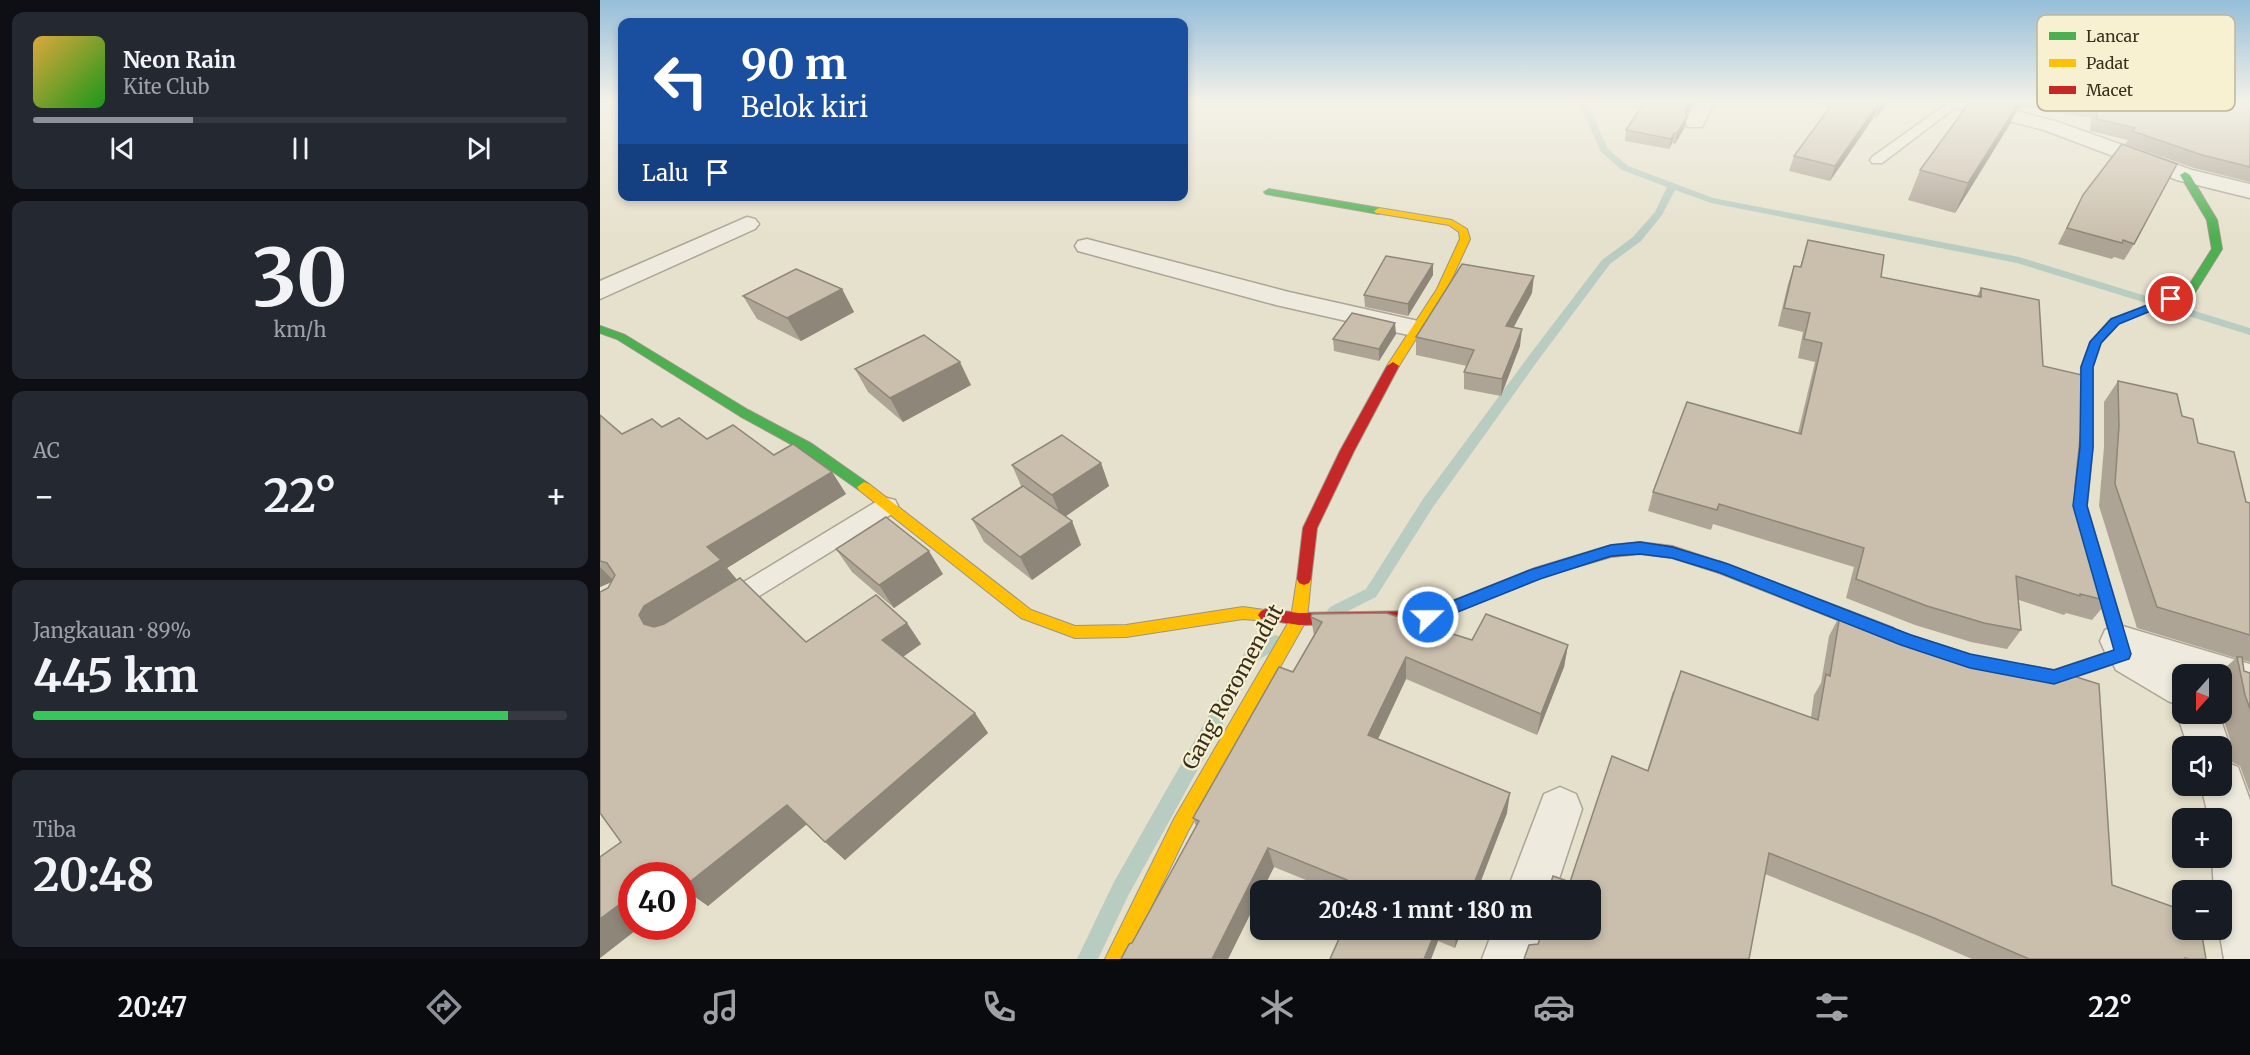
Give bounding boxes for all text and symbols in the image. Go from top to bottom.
legend [2037,15,2235,111]
text: Lancar [2086,26,2139,46]
text: 90 m [741,38,847,90]
icon: left [642,42,720,120]
text: Neon Rain [123,46,236,74]
text: Padat [2086,53,2130,73]
text: Kite Club [123,74,209,99]
text: Macet [2086,80,2134,100]
text: Belok kiri [741,90,868,124]
icon: previous [106,132,139,165]
icon: pause [284,132,317,165]
icon: next [462,132,495,165]
icon: arrive [701,156,734,189]
text: Lalu [642,159,689,187]
text: 30 [252,229,348,327]
pin [2145,273,2196,324]
icon: arrive [2154,282,2187,315]
text: km/h [274,317,326,342]
text: AC [33,438,60,463]
text: 22° [264,468,336,524]
text: − [33,476,55,517]
text: + [545,476,567,517]
position arrow [1396,585,1460,649]
street label: Gang Roromendut [1176,599,1289,774]
text: Jangkauan · 89% [33,618,191,643]
text: 445 km [33,648,198,704]
north arrow [2172,664,2232,724]
map controls [2172,664,2232,940]
button: sound [2172,736,2232,796]
button: + [2172,808,2232,868]
text: Tiba [33,817,76,842]
text: 20:48 [33,847,154,903]
speed limit sign: 40 [618,862,696,940]
button: − [2172,880,2232,940]
text: 20:48 · 1 mnt · 180 m [1319,896,1532,924]
icon: directions [423,986,465,1028]
icon: music [700,986,742,1028]
icon: phone [978,986,1020,1028]
icon: climate [1256,986,1298,1028]
icon: car [1533,986,1575,1028]
icon: filters [1811,986,1853,1028]
text: 20:47 [118,990,187,1024]
text: 22° [2088,990,2132,1024]

